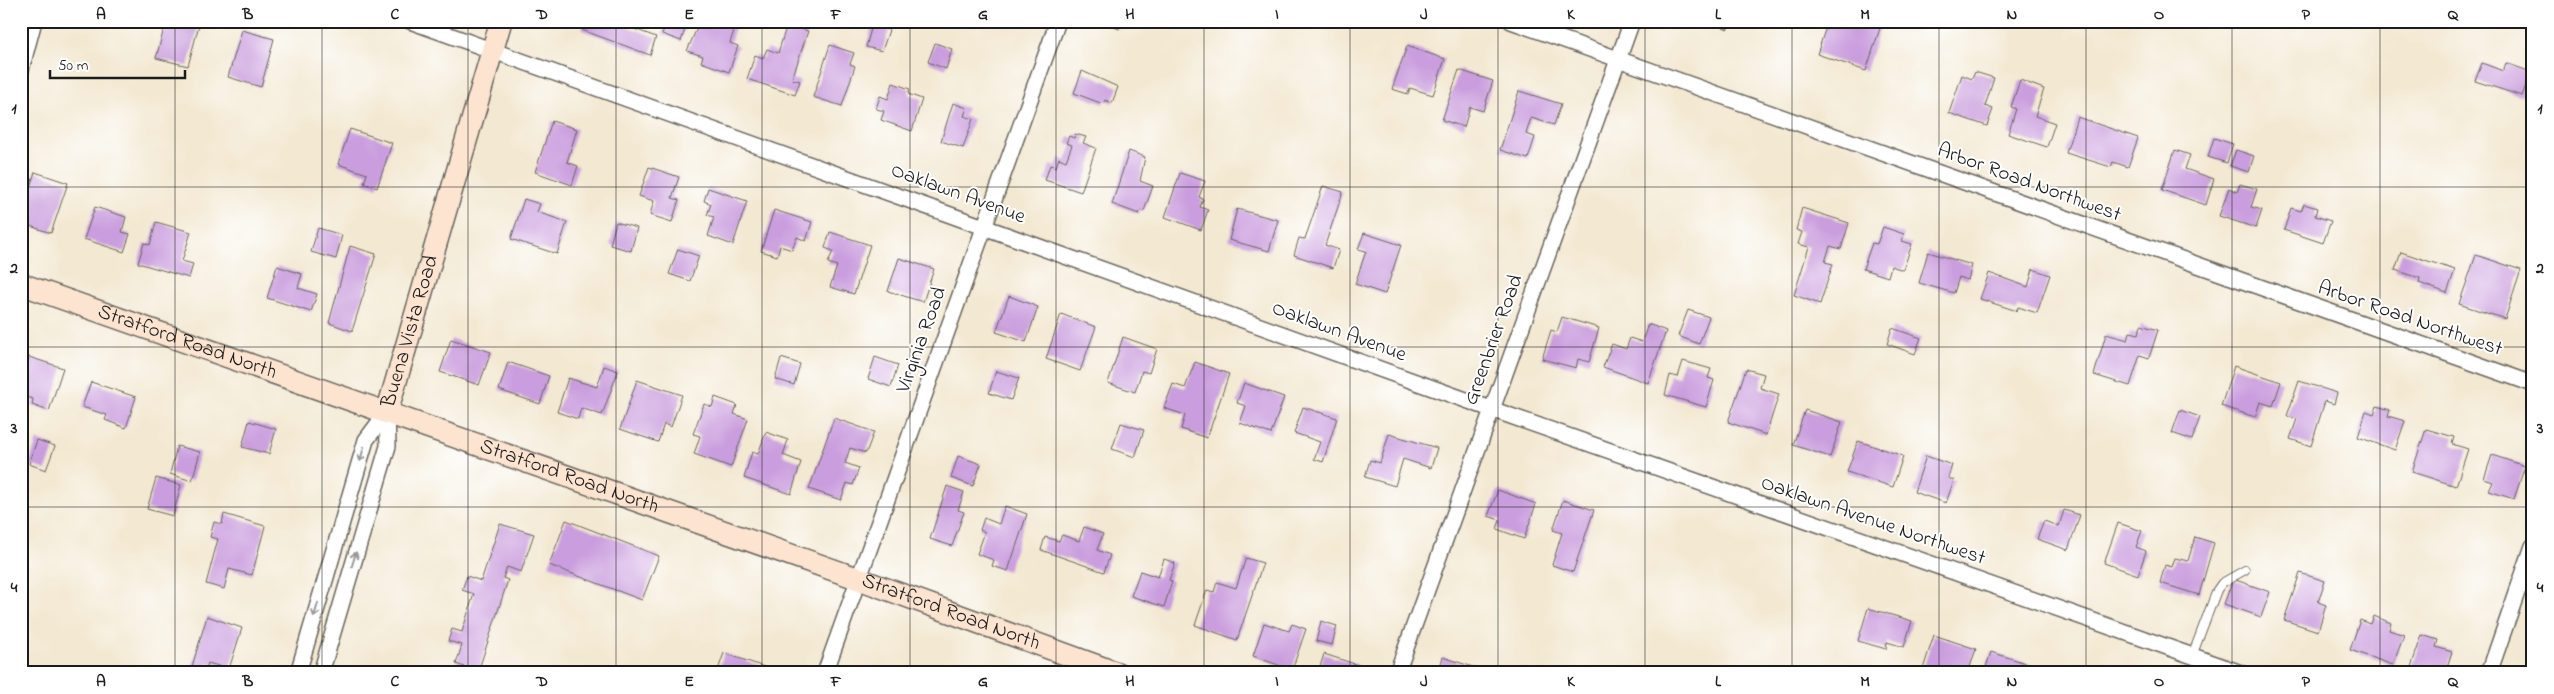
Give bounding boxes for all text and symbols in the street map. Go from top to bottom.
text: A [96,3,106,27]
text: B [242,3,254,27]
text: C [391,3,400,27]
text: D [535,3,548,27]
text: E [684,3,694,27]
text: F [830,3,842,27]
text: G [978,3,988,27]
text: H [1125,3,1135,27]
text: I [1275,3,1279,27]
text: J [1420,3,1428,27]
text: K [1567,3,1576,27]
text: L [1715,3,1722,27]
text: M [1860,3,1870,27]
text: N [2007,3,2018,27]
text: O [2154,3,2165,27]
text: P [2302,3,2311,27]
text: Q [2448,3,2459,27]
scale bar [50,48,185,80]
text: 50 m [58,55,89,77]
text: 1 [11,97,17,121]
text: 1 [2537,97,2543,121]
street label: Arbor Road Northwest [1933,136,2125,230]
street label: Oaklawn Avenue [886,156,1030,232]
street label: Buena Vista Road [374,252,447,412]
text: 2 [9,257,18,281]
text: 2 [2535,257,2544,281]
street label: Greenbrier Road [1456,270,1532,410]
street label: Arbor Road Northwest [2314,273,2506,365]
street label: Virginia Road [889,283,957,399]
street label: Oaklawn Avenue [1267,294,1411,370]
street label: Stratford Road North [93,297,281,388]
text: 3 [10,417,18,441]
text: 3 [2536,417,2544,441]
street label: Stratford Road North [475,432,663,522]
one-way arrow [357,445,367,461]
street label: Oaklawn Avenue Northwest [1756,468,1990,574]
one-way arrow [350,551,360,567]
street label: Stratford Road North [857,566,1044,659]
text: 4 [10,576,18,600]
text: 4 [2536,576,2544,600]
one-way arrow [311,601,321,617]
text: A [96,670,106,694]
text: B [242,670,254,694]
text: C [391,670,400,694]
text: D [535,670,548,694]
text: E [684,670,694,694]
text: F [830,670,842,694]
text: G [978,670,988,694]
text: H [1125,670,1135,694]
text: I [1275,670,1279,694]
text: J [1420,670,1428,694]
text: K [1567,670,1576,694]
text: L [1715,670,1722,694]
text: M [1860,670,1870,694]
text: N [2007,670,2018,694]
text: O [2154,670,2165,694]
text: P [2302,670,2311,694]
text: Q [2448,670,2459,694]

